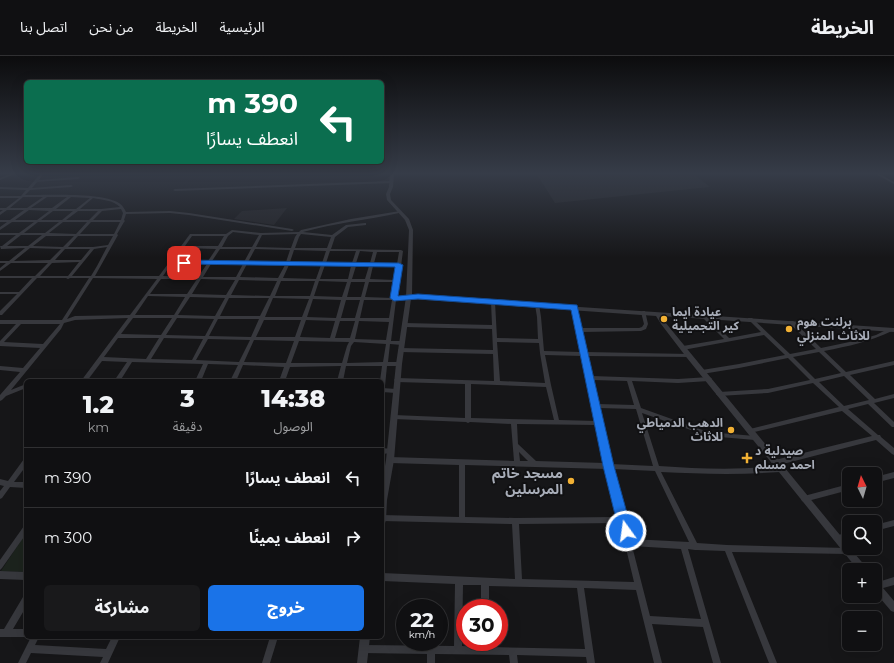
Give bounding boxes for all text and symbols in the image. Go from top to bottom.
text: الخريطة [811,16,874,39]
text: اتصل بنا [20,18,67,36]
text: من نحن [89,18,134,36]
text: الخريطة [156,18,197,36]
text: الرئيسية [219,18,264,36]
text: 390 m [207,86,298,120]
icon: left [312,96,364,148]
text: انعطف يسارًا [206,128,298,150]
pin [167,246,201,280]
icon: arrive [173,252,195,274]
place label: عيادة ايما كير التجميلية [672,304,739,333]
marker: عيادة ايما كير التجميلية [659,314,669,324]
place label: برلنت هوم للاثاث المنزلي [797,314,870,346]
marker: برلنت هوم للاثاث المنزلي [784,324,794,334]
text: 3 [180,384,195,413]
text: 14:38 [261,384,325,413]
text: 1.2 [83,390,114,419]
place label: الدهب الدمياطي للاثاث [637,415,723,444]
text: دقيقة [173,418,202,434]
text: الوصول [273,418,313,434]
text: km [88,419,109,435]
marker: الدهب الدمياطي للاثاث [726,425,736,435]
place label: صيدلية د احمد مسلم [755,443,815,474]
marker: صيدلية د احمد مسلم [742,453,752,463]
place label: مسجد خاتم المرسلين [492,464,563,498]
icon: left [342,467,364,489]
north arrow [842,467,882,507]
map controls [842,467,882,651]
text: 390 m [44,468,91,487]
text: انعطف يسارًا [245,468,330,487]
marker: مسجد خاتم المرسلين [566,476,576,486]
position arrow [605,510,647,552]
button: search [842,515,882,555]
icon: right [342,527,364,549]
text: 300 m [44,528,92,547]
text: انعطف يمينًا [249,528,330,547]
button: + [842,563,882,603]
button: مشاركة [44,585,200,631]
button: خروج [208,585,364,631]
speed limit sign: 30 [456,599,508,651]
text: 22 [410,608,434,632]
button: − [842,611,882,651]
text: km/h [409,628,435,641]

